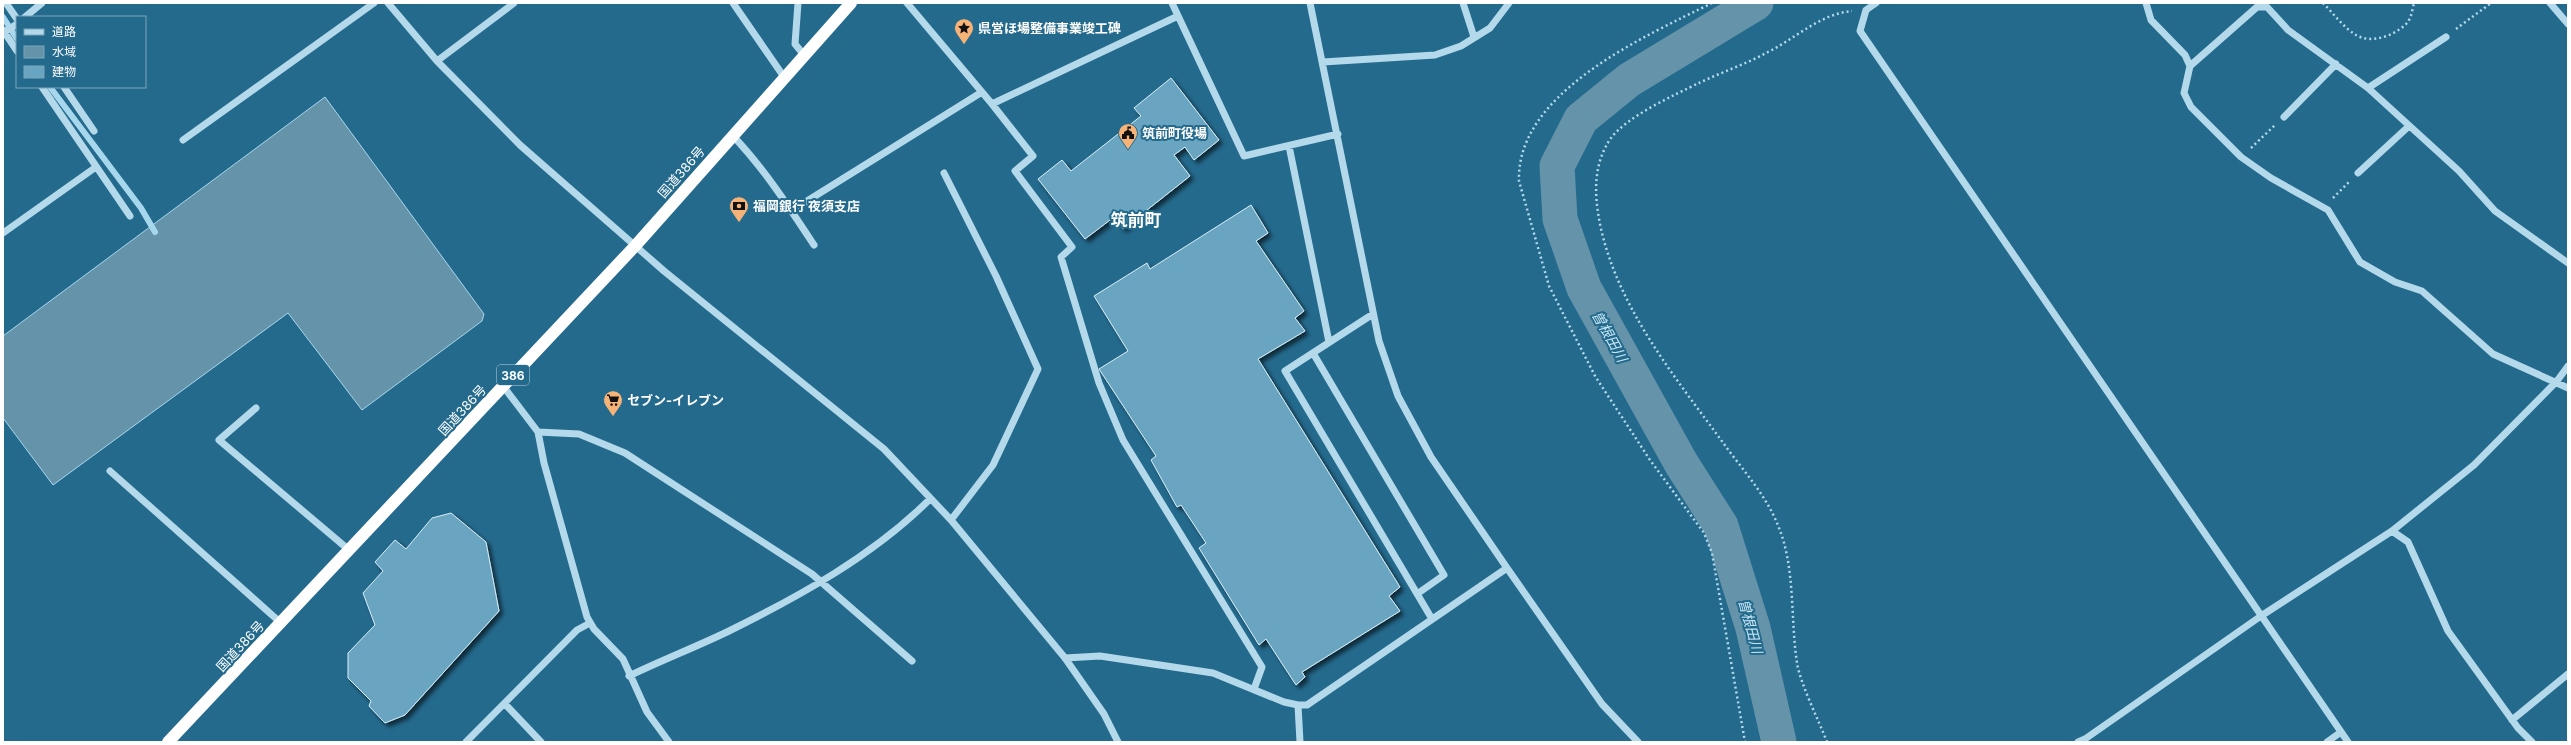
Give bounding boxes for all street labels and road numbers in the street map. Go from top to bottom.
street label: 国道386号 [654,143,708,201]
road number: 386 [497,365,529,385]
street label: 国道386号 [435,381,489,439]
street label: 国道386号 [213,617,267,675]

